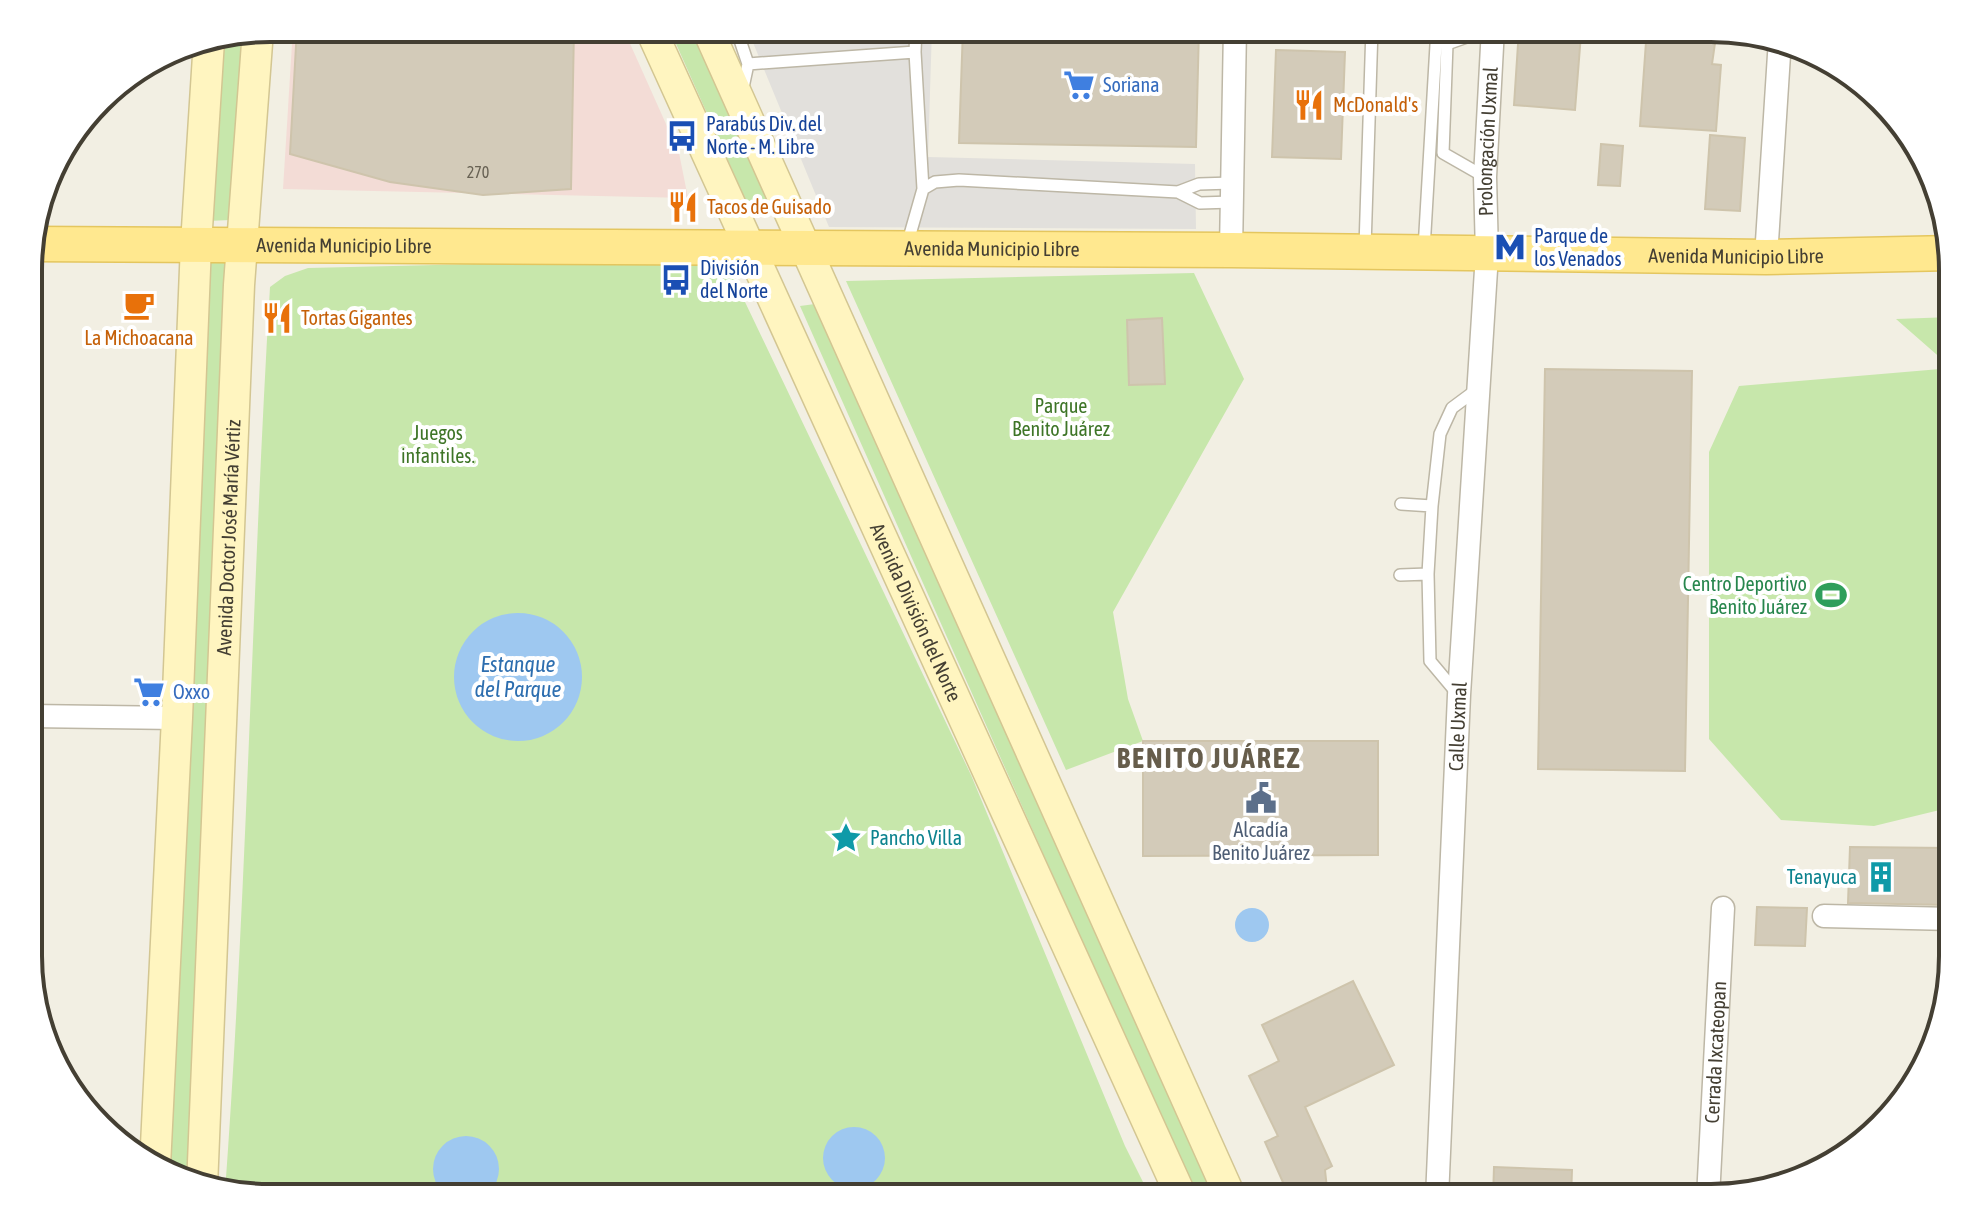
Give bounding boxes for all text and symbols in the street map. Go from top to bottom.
street label: Prolongación Uxmal [1473,65,1502,217]
supermarket icon: Soriana [1062,68,1096,102]
place label: Soriana [1103,73,1160,96]
restaurant icon: McDonald's [1292,88,1326,122]
place label: McDonald's [1333,93,1418,116]
place label: Parabús Div. del Norte - M. Libre [706,112,823,158]
bus stop icon: Parabús Div. del Norte - M. Libre [665,119,699,153]
house number: 270 [467,163,489,181]
restaurant icon: Tacos de Guisado [666,190,700,224]
place label: Tacos de Guisado [707,195,832,218]
place label: Parque de los Venados [1534,224,1622,270]
metro station icon: Parque de los Venados [1493,230,1527,264]
street label: Avenida Municipio Libre [256,233,432,257]
street label: Avenida Municipio Libre [904,236,1080,260]
street label: Avenida Municipio Libre [1648,243,1824,268]
place label: División del Norte [700,256,768,302]
bus stop icon: División del Norte [659,263,693,297]
cafe icon: La Michoacana [122,288,156,322]
restaurant icon: Tortas Gigantes [260,301,294,335]
place label: Tortas Gigantes [301,306,413,329]
place label: La Michoacana [84,326,194,349]
park label: Parque Benito Juárez [1012,394,1110,440]
street label: Avenida Doctor José María Vértiz [212,419,244,656]
park label: Juegos infantiles. [401,421,475,467]
street label: Avenida División del Norte [866,520,967,705]
place label: Centro Deportivo Benito Juárez [1683,572,1807,618]
sports icon: Centro Deportivo Benito Juárez [1814,578,1848,612]
water label: Estanque del Parque [475,651,561,702]
supermarket icon: Oxxo [132,675,166,709]
place label: Oxxo [173,680,210,703]
street label: Calle Uxmal [1444,680,1471,772]
district label: BENITO JUÁREZ [1117,742,1301,774]
public building icon: Alcadía Benito Juárez [1244,781,1278,815]
place label: Alcadía Benito Juárez [1212,818,1310,864]
place icon: Pancho Villa [829,821,863,855]
place label: Pancho Villa [870,826,962,849]
building icon: Tenayuca [1864,860,1898,894]
place label: Tenayuca [1787,865,1857,888]
street label: Cerrada Ixcateopan [1700,980,1730,1124]

